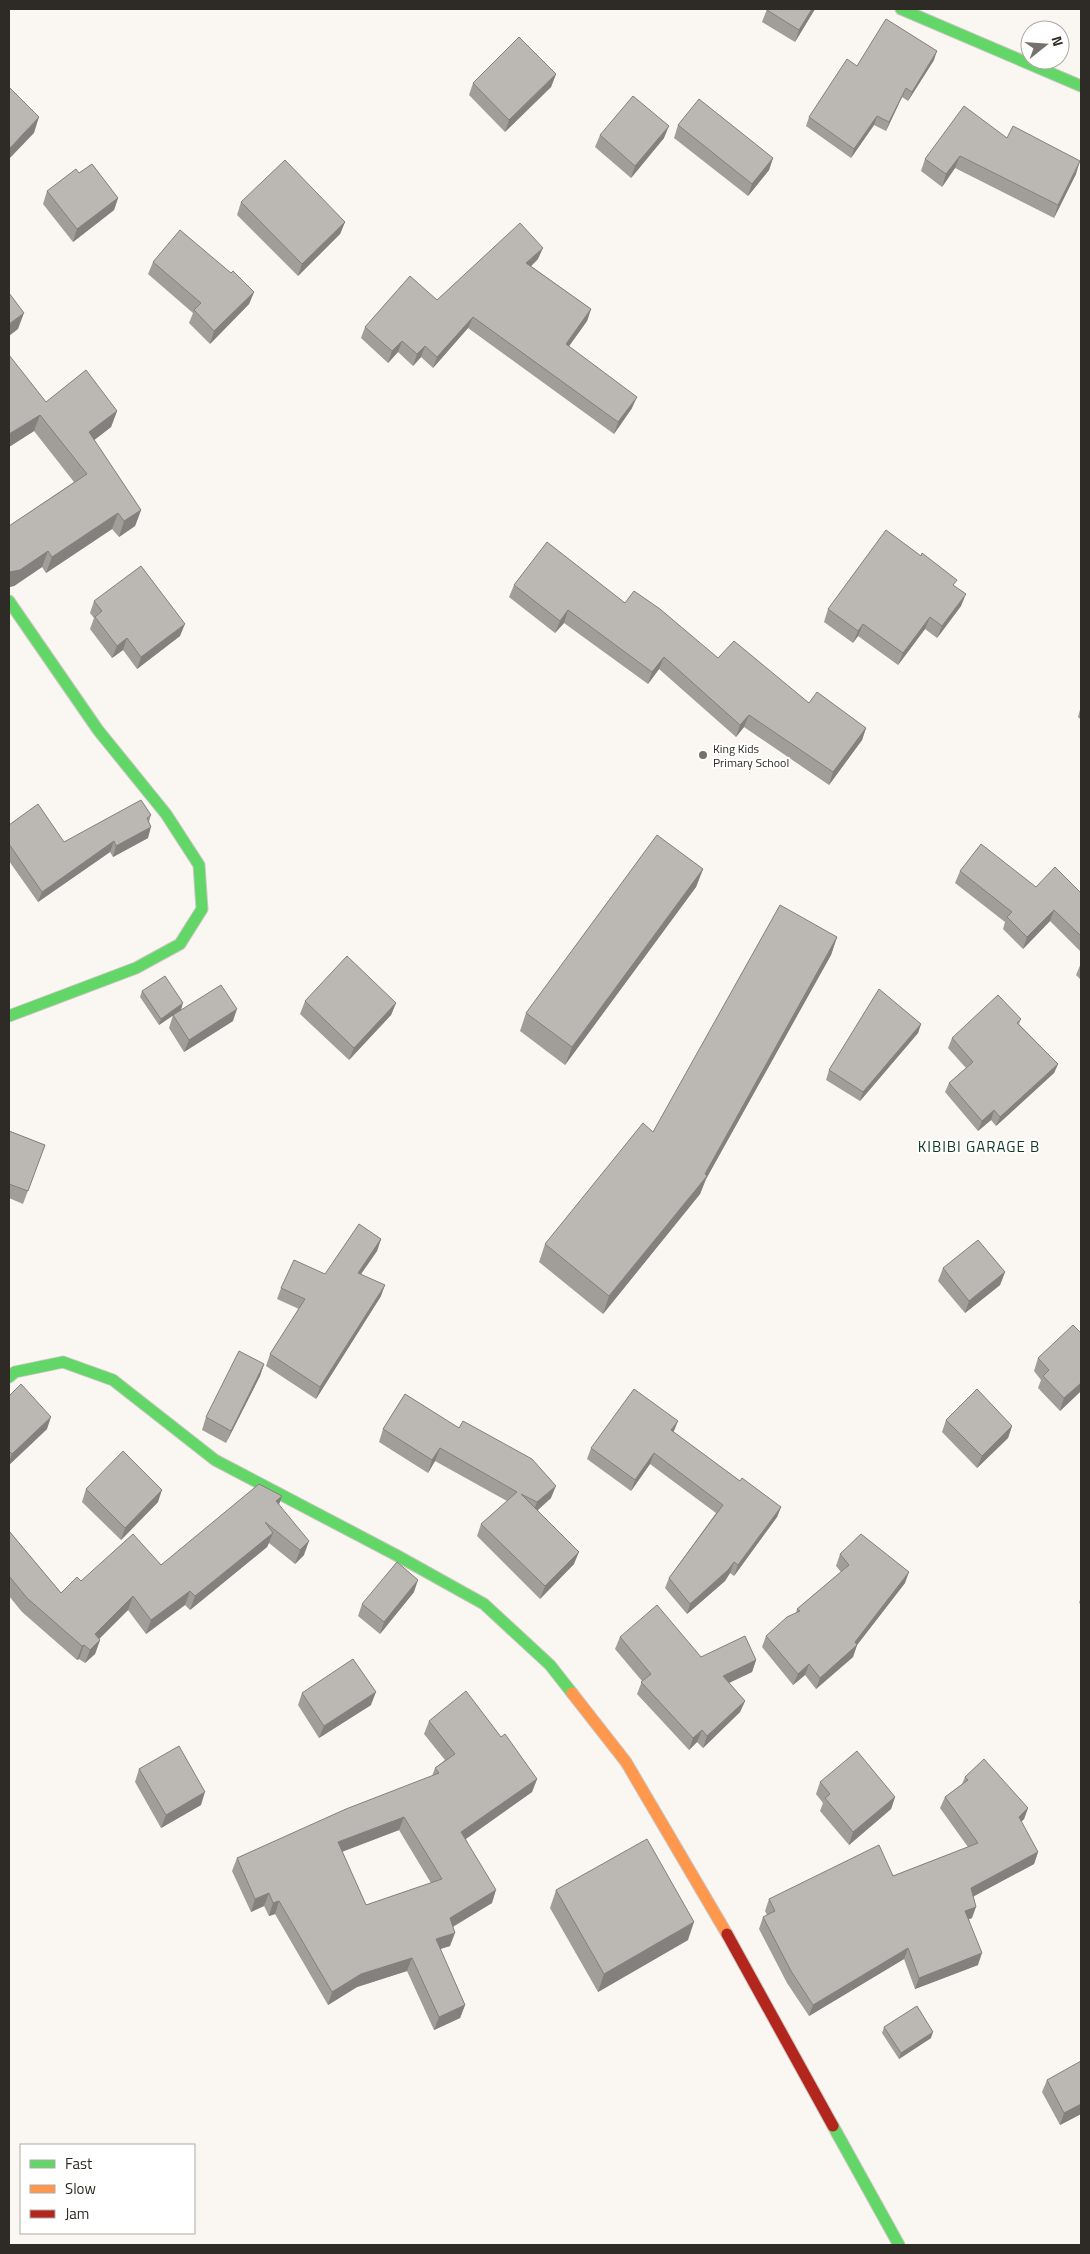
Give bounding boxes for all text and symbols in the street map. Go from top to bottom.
north arrow [1020,20,1070,70]
text: N [1046,33,1069,49]
place label: King Kids Primary School [713,739,789,772]
marker: King Kids Primary School [697,749,709,761]
district label: KIBIBI GARAGE B [918,1135,1040,1158]
legend [20,2144,195,2234]
text: Fast [65,2152,93,2175]
text: Slow [65,2177,96,2200]
text: Jam [65,2202,89,2225]

